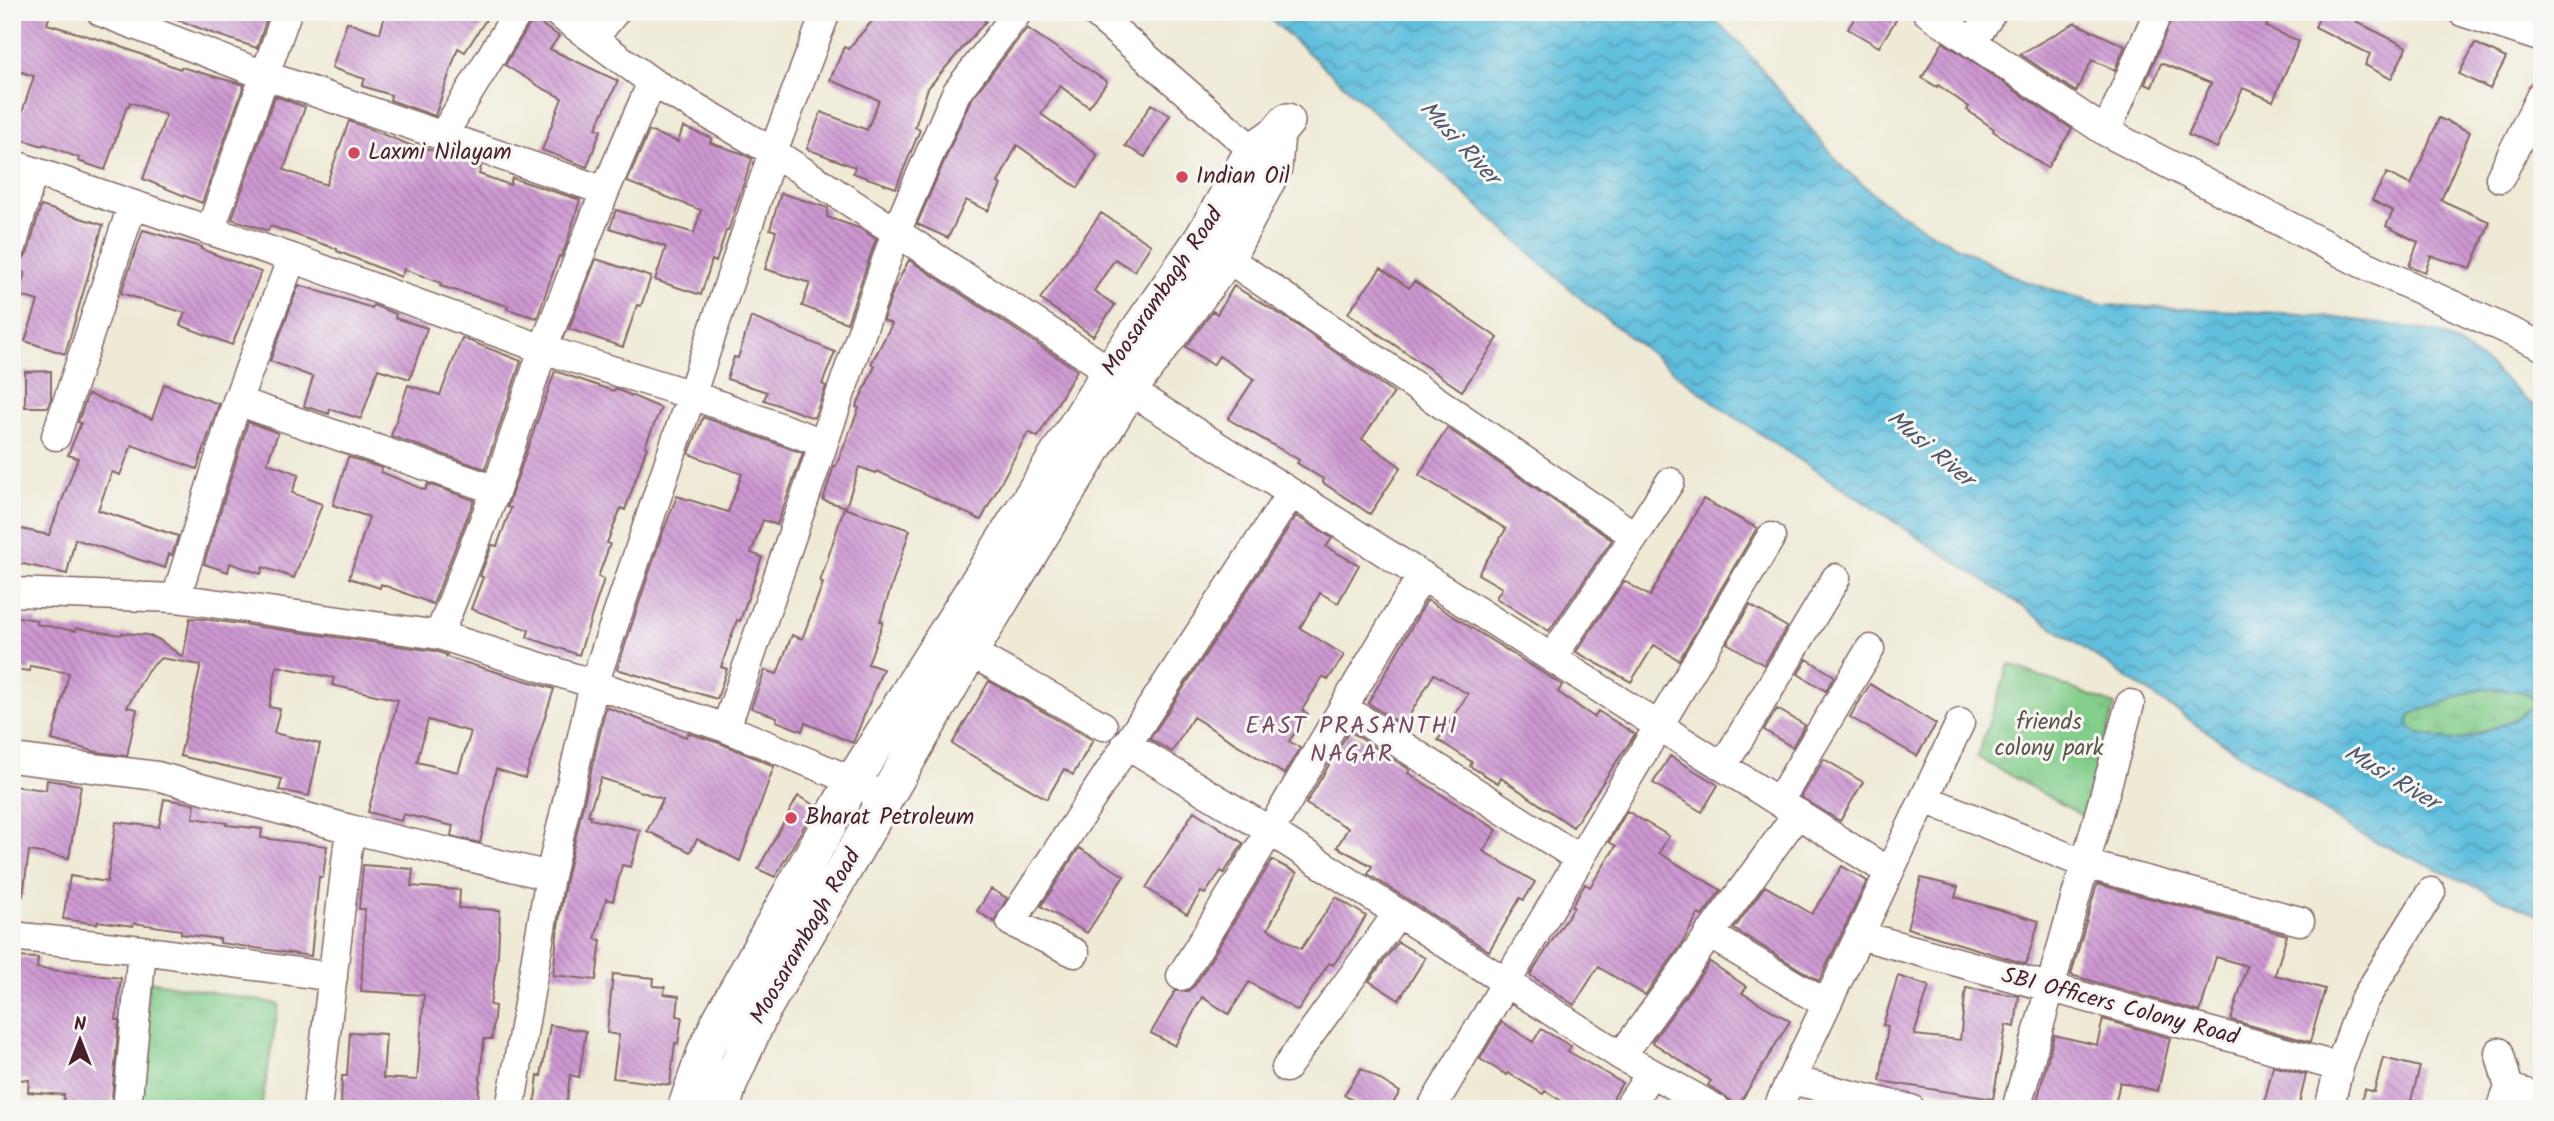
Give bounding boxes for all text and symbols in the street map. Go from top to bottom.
water label: Musi River [1409,91,1512,198]
place label: Laxmi Nilayam [368,135,512,171]
marker: Laxmi Nilayam [346,145,362,161]
place label: Indian Oil [1196,159,1290,195]
marker: Indian Oil [1174,169,1190,185]
street label: Moosarambagh Road [1093,200,1233,384]
water label: Musi River [1877,400,1986,501]
park label: friends colony park [1994,705,2104,767]
district label: EAST PRASANTHI NAGAR [1245,707,1459,774]
water label: Musi River [2336,734,2450,824]
place label: Bharat Petroleum [805,800,974,836]
marker: Bharat Petroleum [783,810,799,826]
street label: Moosarambagh Road [741,842,871,1032]
street label: SBI Officers Colony Road [1998,958,2243,1056]
north arrow [46,1006,116,1076]
text: N [74,1010,86,1040]

